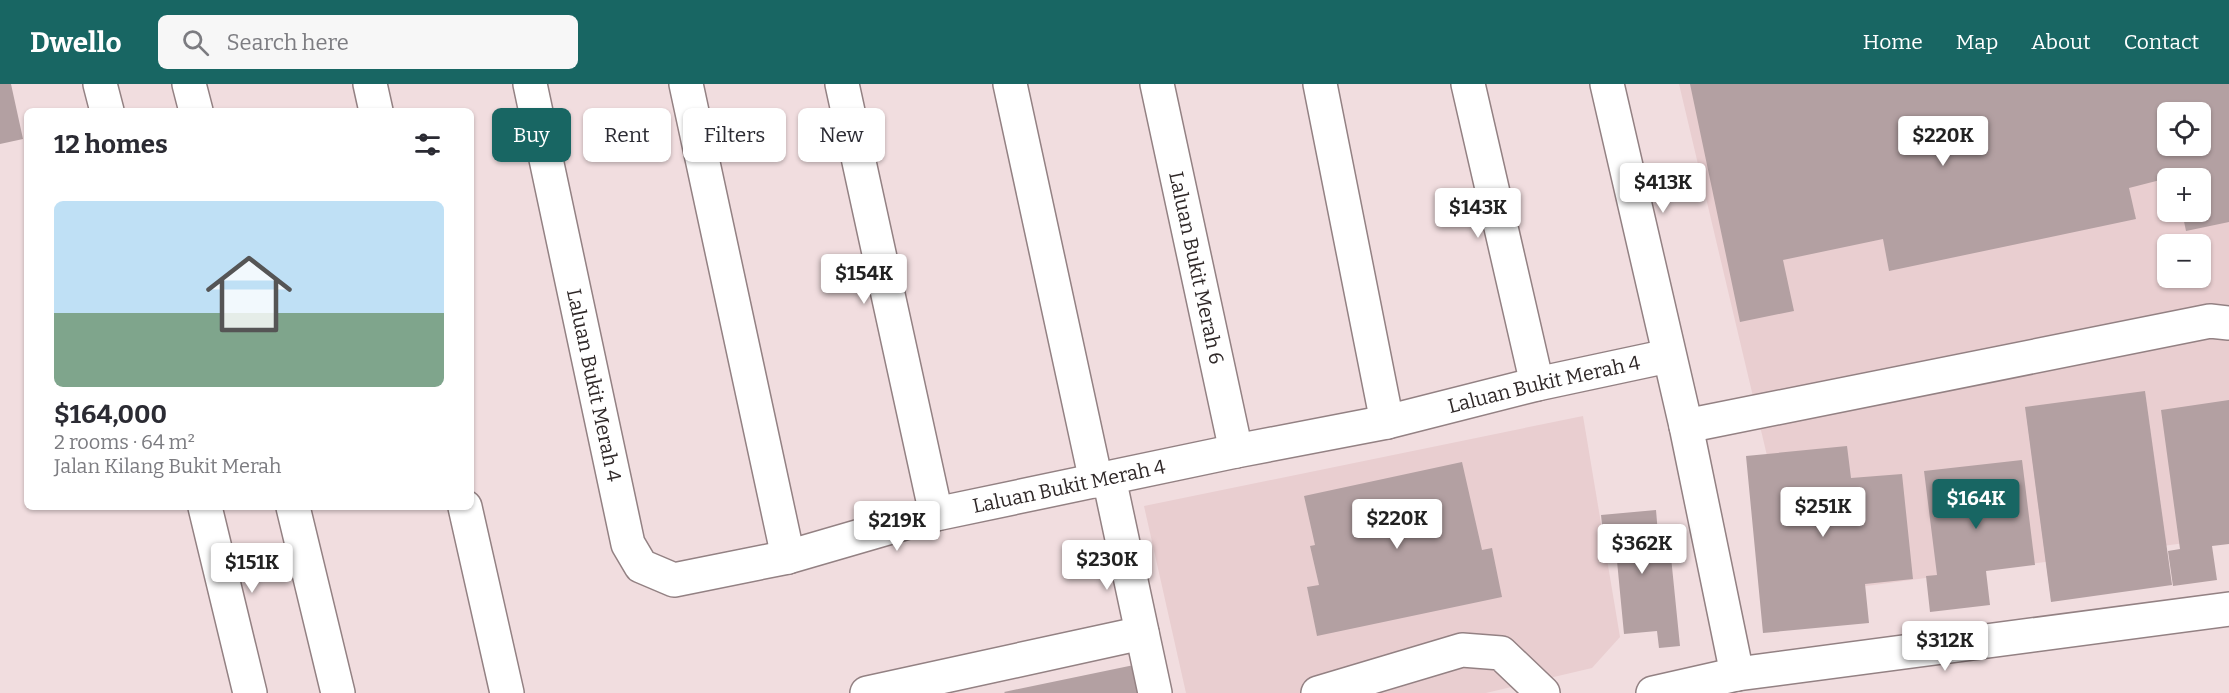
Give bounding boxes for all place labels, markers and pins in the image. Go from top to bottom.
pin: $220K [1901,116,1985,167]
pin: $413K [1621,163,1705,214]
pin: $143K [1436,188,1520,239]
pin: $154K [822,254,906,305]
pin: $164K [1934,479,2018,530]
pin: $251K [1781,487,1865,538]
pin: $220K [1355,499,1439,550]
pin: $219K [855,501,939,552]
pin: $362K [1600,524,1684,575]
pin: $230K [1065,540,1149,591]
pin: $151K [210,543,294,594]
pin: $312K [1903,621,1987,672]

